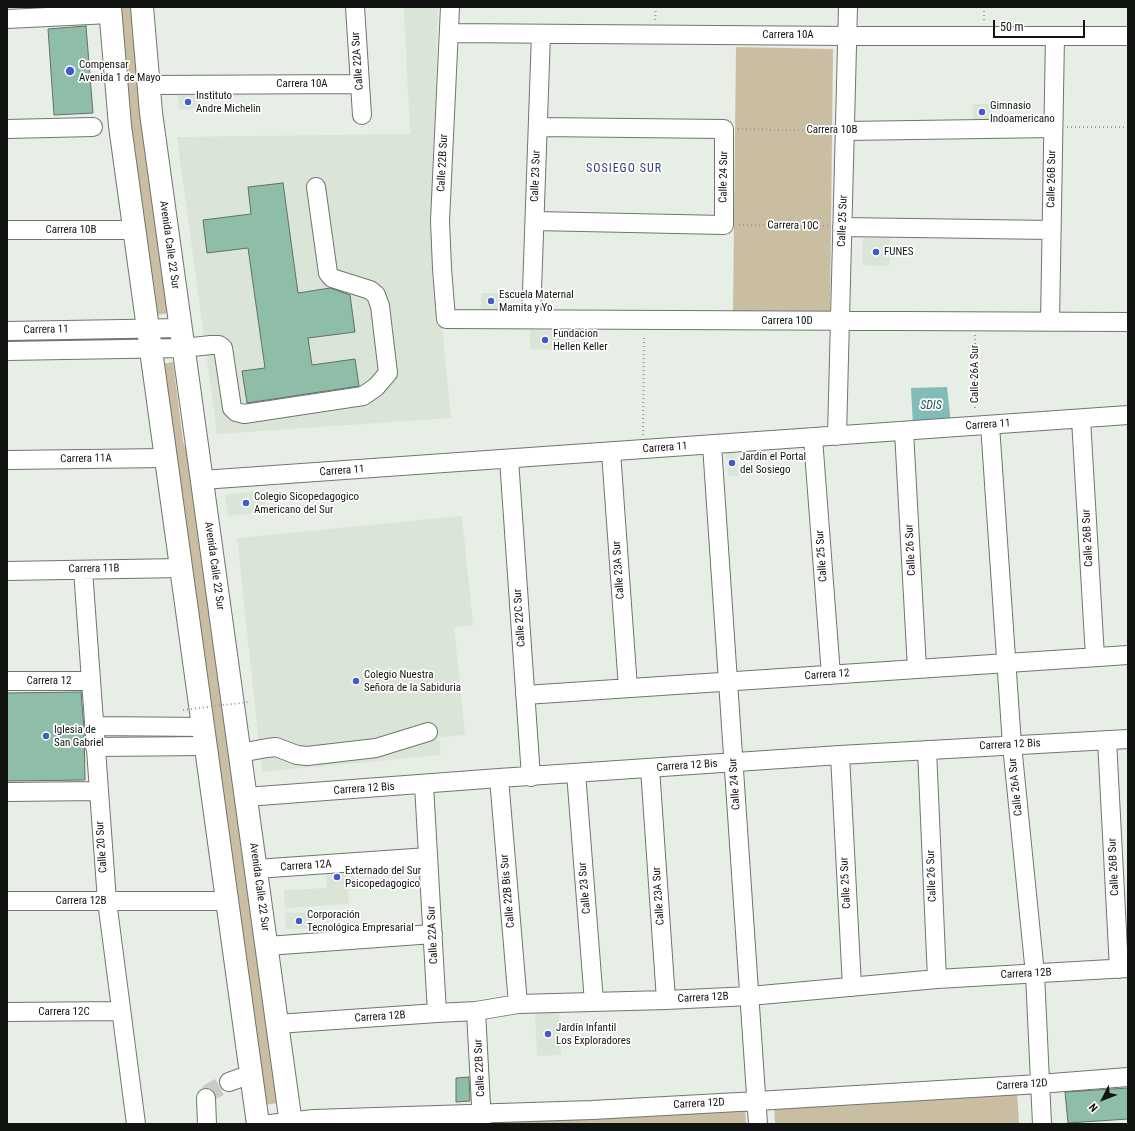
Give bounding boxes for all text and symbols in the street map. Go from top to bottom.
scale bar [995,12,1087,38]
text: 50 m [1000,20,1024,34]
street label: Carrera 10A [762,28,814,42]
street label: Calle 22A Sur [349,31,367,91]
place label: Compensar Avenida 1 de Mayo [79,58,161,84]
marker: Compensar Avenida 1 de Mayo [64,65,76,77]
street label: Carrera 10A [276,77,328,91]
place label: Instituto Andre Michelin [196,89,261,115]
marker: Instituto Andre Michelin [183,97,193,107]
place label: Gimnasio Indoamericano [990,99,1055,125]
marker: Gimnasio Indoamericano [977,107,987,117]
street label: Carrera 10B [806,123,858,137]
street label: Calle 22B Sur [435,134,451,192]
street label: Calle 23 Sur [528,150,544,202]
street label: Calle 26B Sur [1045,150,1059,208]
street label: Calle 24 Sur [717,151,731,203]
district label: SOSIEGO SUR [586,162,662,176]
street label: Calle 25 Sur [835,195,851,247]
street label: Avenida Calle 22 Sur [156,200,182,290]
street label: Carrera 10C [767,219,819,233]
street label: Carrera 10B [45,223,97,237]
place label: FUNES [884,245,913,259]
marker: FUNES [871,247,881,257]
place label: Escuela Maternal Mamita y Yo [499,288,574,314]
marker: Escuela Maternal Mamita y Yo [486,296,496,306]
street label: Carrera 10D [761,314,813,328]
street label: Carrera 11 [23,323,69,337]
place label: Fundacion Hellen Keller [553,327,608,353]
marker: Fundacion Hellen Keller [540,335,550,345]
street label: Calle 26A Sur [968,345,982,403]
water label: SDIS [920,399,942,413]
street label: Carrera 11 [965,417,1011,433]
street label: Carrera 11 [642,440,688,456]
place label: Jardin el Portal del Sosiego [740,450,806,476]
street label: Carrera 11A [60,452,112,466]
marker: Jardin el Portal del Sosiego [727,458,737,468]
street label: Carrera 11 [319,463,365,479]
place label: Colegio Sicopedagogico Americano del Sur [254,490,359,516]
marker: Colegio Sicopedagogico Americano del Sur [241,498,251,508]
street label: Calle 26B Sur [1080,509,1096,567]
street label: Avenida Calle 22 Sur [201,521,227,611]
street label: Calle 26 Sur [903,524,919,576]
street label: Calle 25 Sur [814,530,830,582]
street label: Calle 23A Sur [610,540,628,600]
street label: Carrera 11B [68,562,120,576]
street label: Calle 22C Sur [511,588,529,648]
street label: Carrera 12 [804,667,850,683]
place label: Colegio Nuestra Señora de la Sabiduria [364,668,461,694]
street label: Carrera 12 [26,674,72,688]
marker: Colegio Nuestra Señora de la Sabiduria [351,676,361,686]
place label: Iglesia de San Gabriel [54,723,104,749]
marker: Iglesia de San Gabriel [41,731,51,741]
street label: Carrera 12 Bis [979,737,1041,753]
street label: Carrera 12 Bis [656,757,718,775]
street label: Calle 26A Sur [1006,757,1026,817]
street label: Calle 24 Sur [727,758,743,810]
street label: Carrera 12 Bis [333,780,395,798]
street label: Calle 20 Sur [94,821,110,873]
street label: Calle 26B Sur [1106,838,1122,896]
street label: Avenida Calle 22 Sur [246,842,272,932]
street label: Calle 26 Sur [924,850,940,902]
street label: Calle 22B Bis Sur [498,854,518,928]
street label: Calle 25 Sur [838,857,854,909]
street label: Carrera 12A [280,858,332,874]
street label: Calle 23 Sur [576,862,594,914]
place label: Externado del Sur Psicopedagogico [345,864,421,890]
street label: Calle 23A Sur [650,866,668,926]
marker: Externado del Sur Psicopedagogico [332,872,342,882]
street label: Carrera 12B [55,894,107,908]
street label: Calle 22A Sur [425,906,441,964]
place label: Corporación Tecnológica Empresarial [307,908,414,934]
marker: Corporación Tecnológica Empresarial [294,916,304,926]
street label: Carrera 12B [1000,966,1052,982]
street label: Carrera 12B [677,990,729,1006]
street label: Carrera 12C [38,1005,90,1019]
street label: Carrera 12B [354,1009,406,1025]
place label: Jardín Infantil Los Exploradores [556,1021,631,1047]
marker: Jardín Infantil Los Exploradores [543,1029,553,1039]
street label: Calle 22B Sur [472,1039,488,1097]
street label: Carrera 12D [996,1077,1048,1093]
north arrow [1083,1079,1123,1119]
street label: Carrera 12D [673,1096,725,1112]
text: N [1087,1101,1101,1114]

